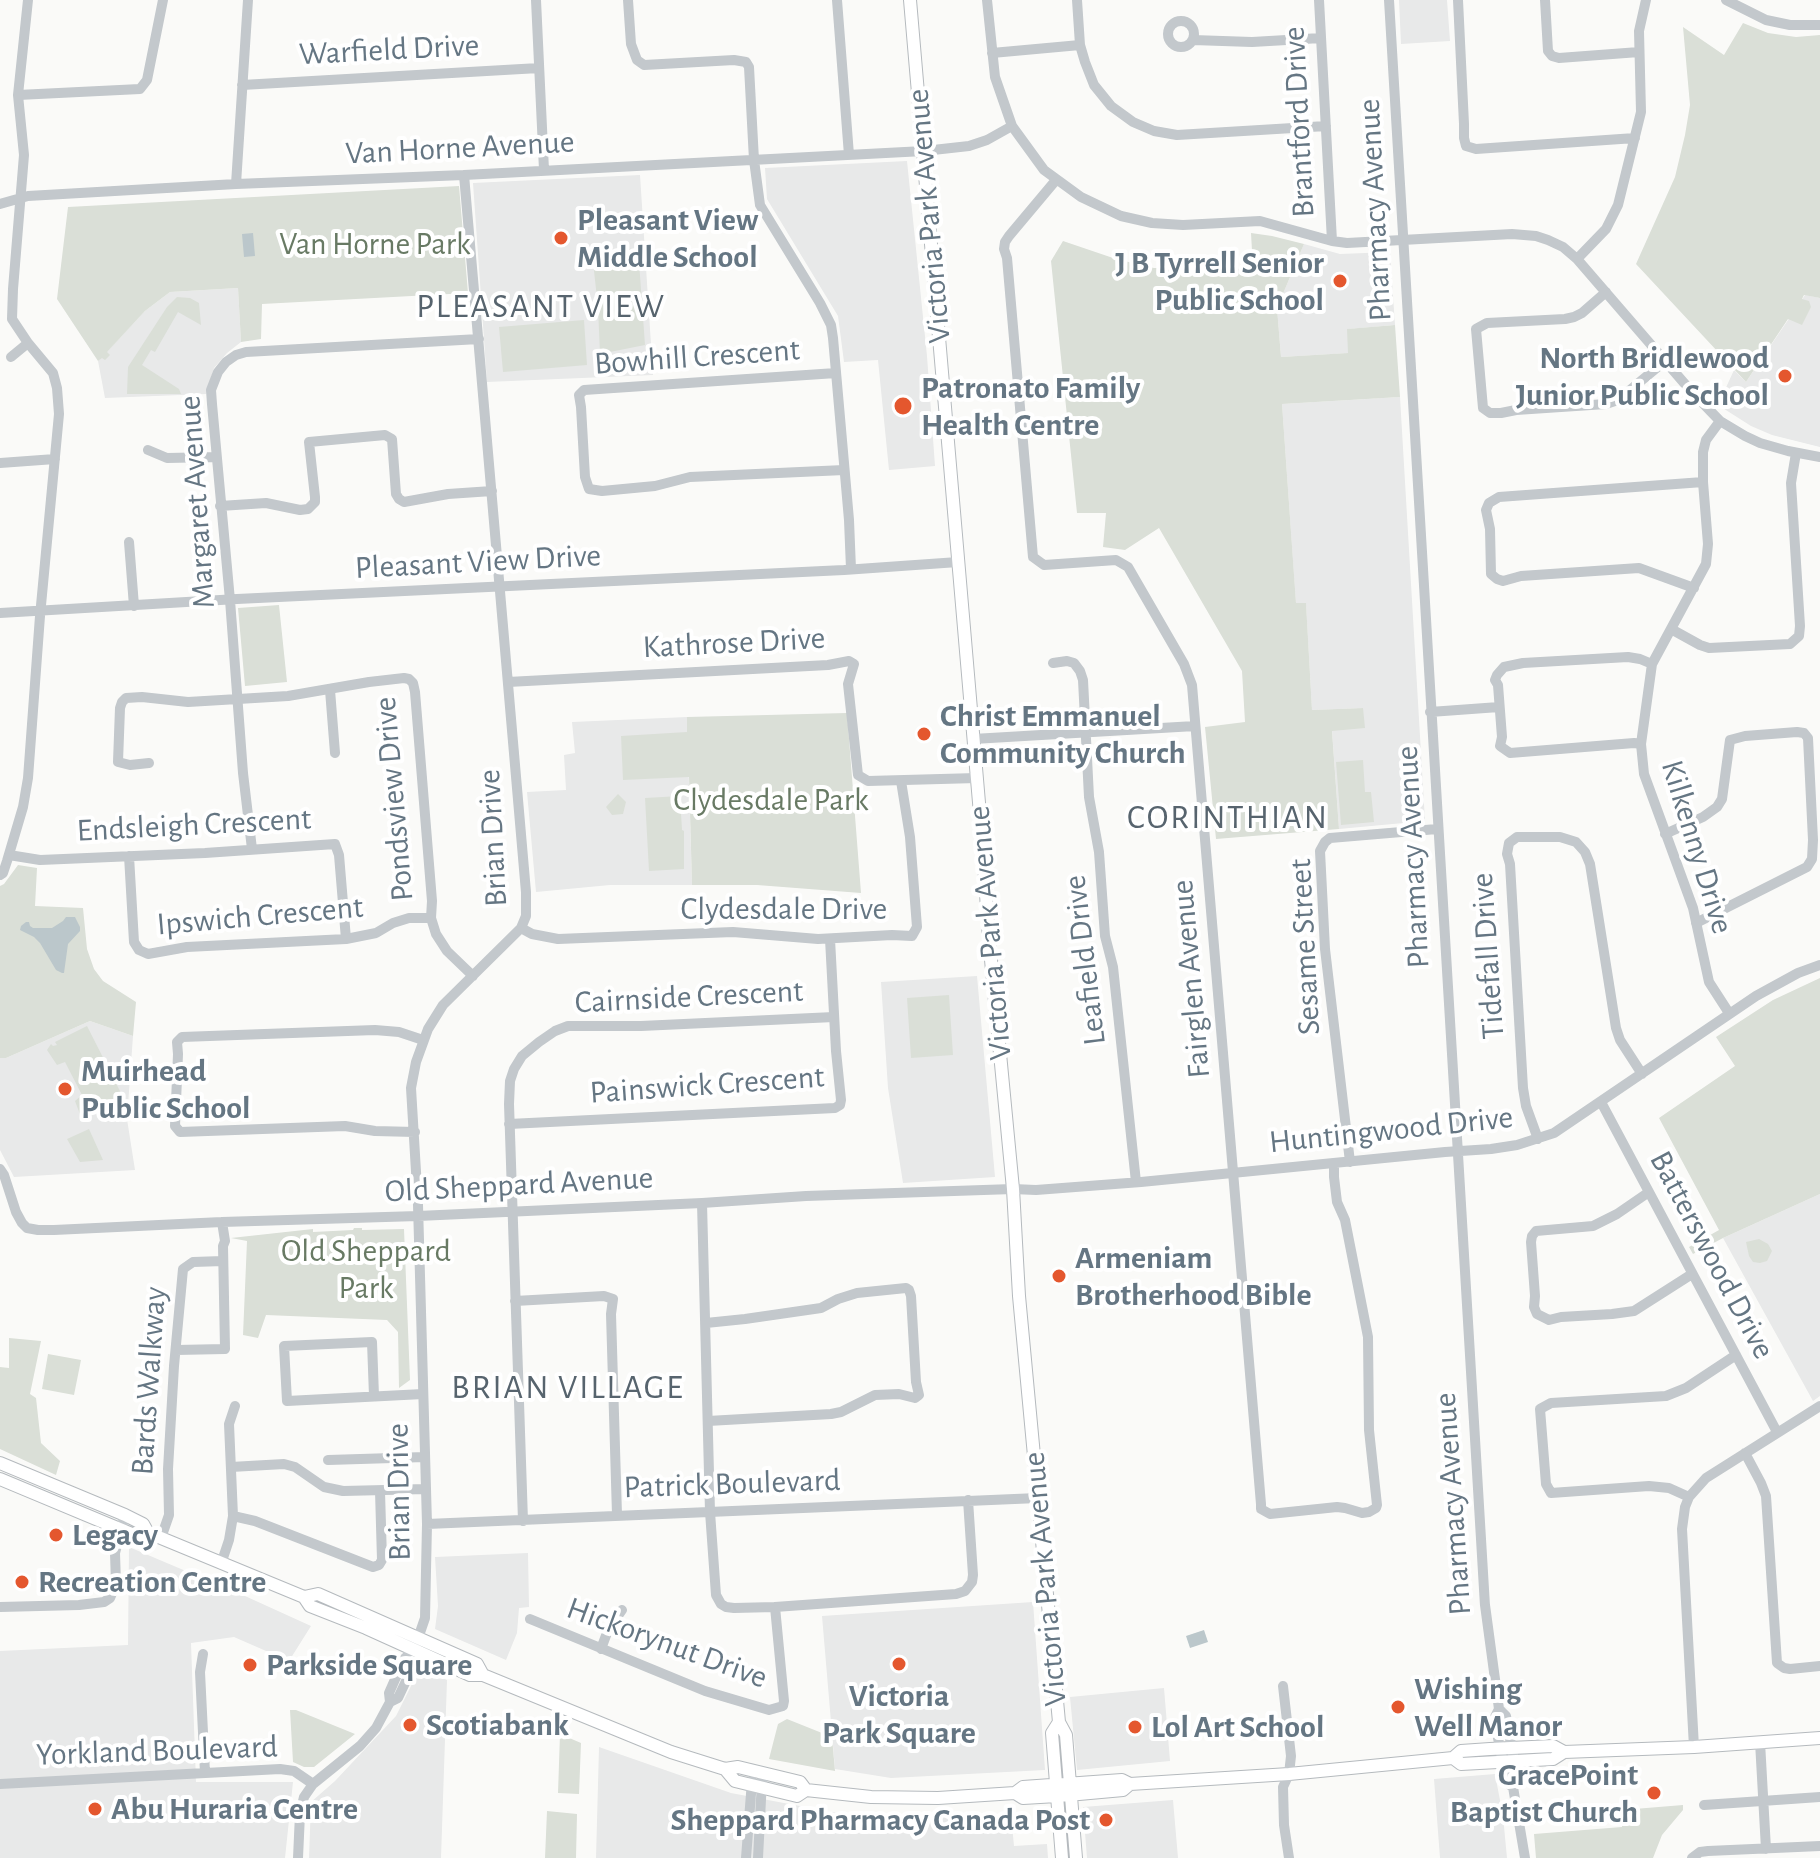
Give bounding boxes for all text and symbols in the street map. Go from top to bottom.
street label: Brantford Drive [1275,25,1323,219]
street label: Warfield Drive [298,26,480,74]
street label: Victoria Park Avenue [899,87,959,345]
street label: Pharmacy Avenue [1350,98,1400,322]
street label: Van Horne Avenue [344,123,576,173]
place label: Pleasant View Middle School [577,201,758,276]
park label: Van Horne Park [279,225,471,263]
marker: Pleasant View Middle School [552,229,570,247]
place label: J B Tyrrell Senior Public School [1115,244,1324,319]
marker: J B Tyrrell Senior Public School [1331,272,1349,290]
district label: PLEASANT VIEW [416,287,666,327]
street label: Bowhill Crescent [593,331,801,383]
place label: North Bridlewood Junior Public School [1516,339,1769,414]
marker: North Bridlewood Junior Public School [1776,367,1794,385]
place label: Patronato Family Health Centre [921,369,1140,444]
street label: Margaret Avenue [170,394,224,610]
marker: Patronato Family Health Centre [892,395,914,417]
street label: Pleasant View Drive [354,536,602,588]
street label: Kathrose Drive [642,619,826,667]
street label: Pondsview Drive [366,695,422,903]
place label: Christ Emmanuel Community Church [940,697,1185,772]
marker: Christ Emmanuel Community Church [915,725,933,743]
street label: Pharmacy Avenue [1388,745,1438,969]
street label: Kilkenny Drive [1652,756,1742,938]
street label: Brian Drive [470,768,516,908]
park label: Clydesdale Park [673,781,869,819]
district label: CORINTHIAN [1127,798,1329,838]
street label: Endsleigh Crescent [76,800,312,850]
street label: Victoria Park Avenue [960,804,1020,1062]
street label: Sesame Street [1281,858,1329,1036]
street label: Tidefall Drive [1463,872,1513,1040]
street label: Leafield Drive [1056,873,1114,1047]
street label: Fairglen Avenue [1163,878,1219,1080]
street label: Ipswich Crescent [155,888,365,944]
street label: Clydesdale Drive [681,890,887,928]
street label: Cairnside Crescent [574,972,804,1022]
place label: Muirhead Public School [81,1052,251,1127]
street label: Painswick Crescent [589,1058,825,1112]
marker: Muirhead Public School [56,1080,74,1098]
street label: Huntingwood Drive [1267,1098,1515,1162]
street label: Batterswood Drive [1641,1145,1783,1365]
street label: Old Sheppard Avenue [384,1159,654,1211]
park label: Old Sheppard Park [281,1232,451,1307]
place label: Armeniam Brotherhood Bible [1075,1239,1312,1314]
marker: Armeniam Brotherhood Bible [1050,1267,1068,1285]
street label: Bards Walkway [123,1285,175,1477]
district label: BRIAN VILLAGE [451,1368,685,1408]
street label: Pharmacy Avenue [1426,1391,1480,1617]
street label: Brian Drive [379,1423,419,1561]
street label: Victoria Park Avenue [1015,1450,1075,1708]
street label: Patrick Boulevard [623,1461,841,1507]
place label: Legacy [72,1516,158,1554]
marker: Legacy [47,1526,65,1544]
place label: Recreation Centre [38,1563,266,1601]
marker: Recreation Centre [13,1573,31,1591]
street label: Hickorynut Drive [561,1589,773,1697]
place label: Parkside Square [266,1646,472,1684]
marker: Victoria Park Square [890,1655,908,1673]
marker: Parkside Square [241,1656,259,1674]
place label: Wishing Well Manor [1414,1670,1562,1745]
place label: Victoria Park Square [822,1677,976,1752]
marker: Wishing Well Manor [1389,1698,1407,1716]
place label: Scotiabank [426,1706,569,1744]
place label: Lol Art School [1151,1708,1324,1746]
marker: Scotiabank [401,1716,419,1734]
marker: Lol Art School [1126,1718,1144,1736]
street label: Yorkland Boulevard [35,1728,279,1774]
place label: GracePoint Baptist Church [1450,1756,1638,1831]
marker: GracePoint Baptist Church [1645,1784,1663,1802]
place label: Abu Huraria Centre [111,1790,358,1828]
marker: Abu Huraria Centre [86,1800,104,1818]
place label: Sheppard Pharmacy Canada Post [670,1801,1090,1839]
marker: Sheppard Pharmacy Canada Post [1097,1811,1115,1829]

